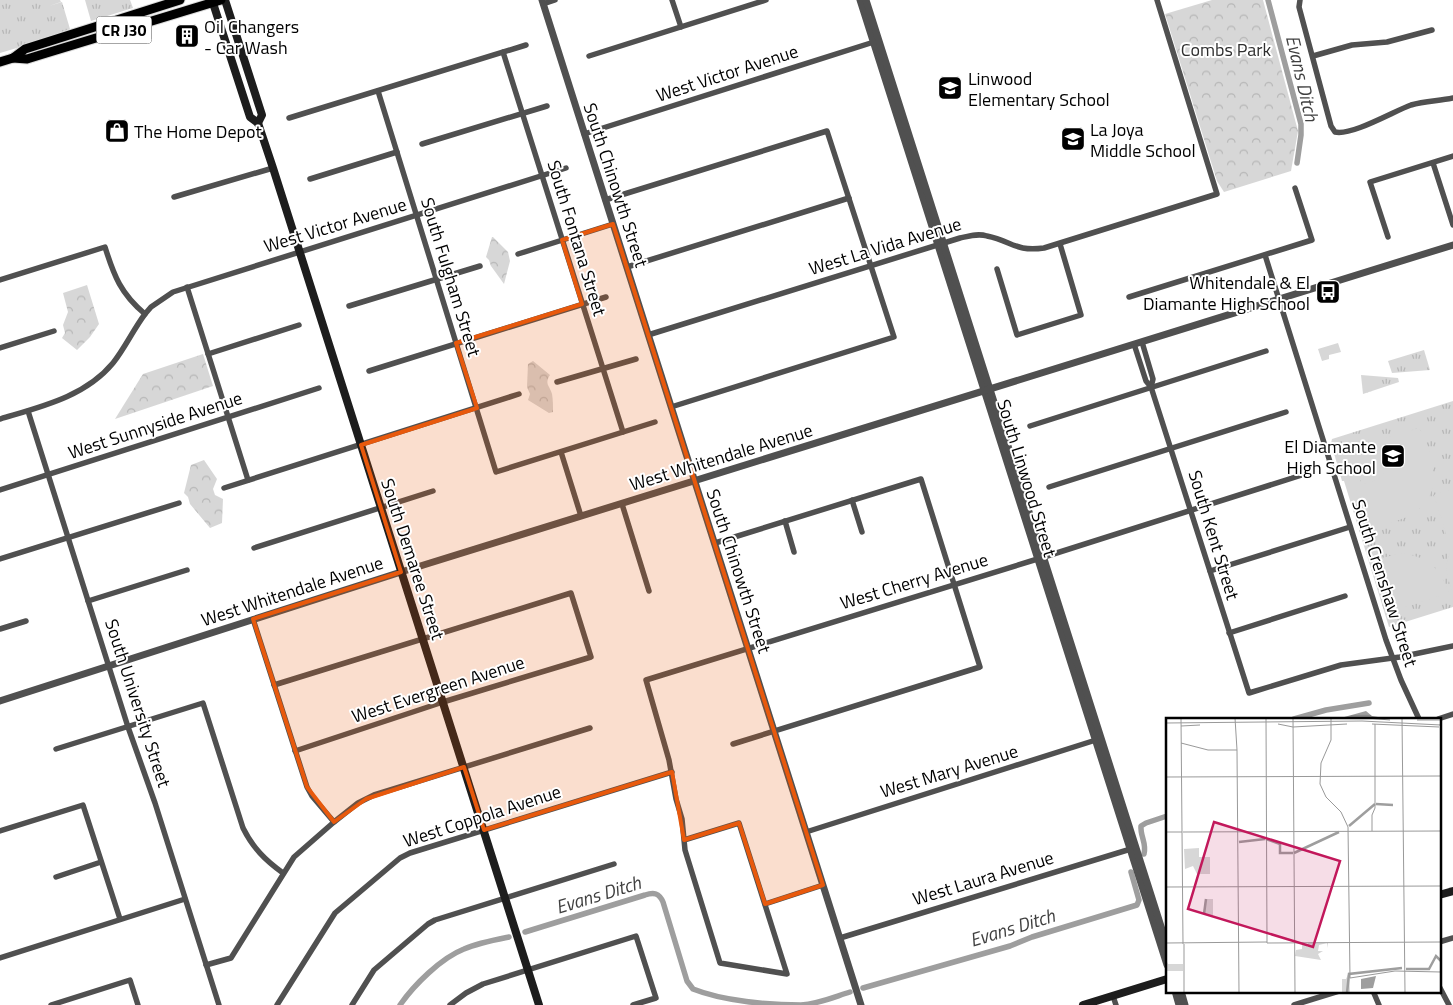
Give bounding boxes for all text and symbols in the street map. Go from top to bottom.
place label: Oil Changers - Car Wash [204,13,299,61]
road number: CR J30 [96,16,152,44]
building icon: Oil Changers - Car Wash [174,23,200,49]
water label: Evans Ditch [1279,32,1327,125]
park label: Combs Park [1181,36,1272,63]
street label: West Victor Avenue [652,37,802,109]
place label: Linwood Elementary School [968,65,1110,113]
school or university icon: Linwood Elementary School [937,75,963,101]
street label: South Chinowth Street [577,99,656,271]
place label: La Joya Middle School [1090,116,1196,164]
shop icon: The Home Depot [104,118,130,144]
place label: The Home Depot [134,118,262,145]
school or university icon: La Joya Middle School [1060,126,1086,152]
street label: South Fontana Street [540,157,614,320]
street label: West Victor Avenue [260,190,410,260]
street label: South Fulgham Street [414,194,488,360]
street label: West La Vida Avenue [805,210,965,282]
place label: Whitendale & El Diamante High School [1143,269,1310,317]
bus stop icon: Whitendale & El Diamante High School [1315,279,1341,305]
street label: West Sunnyside Avenue [64,384,246,466]
street label: South Linwood Street [990,396,1064,561]
street label: West Whitendale Avenue [626,416,816,498]
place label: El Diamante High School [1284,433,1376,481]
school or university icon: El Diamante High School [1380,443,1406,469]
street label: South Kent Street [1181,467,1247,604]
street label: South Demaree Street [374,475,452,644]
street label: South Chinowth Street [700,485,779,657]
street label: South Crenshaw Street [1345,496,1425,671]
street label: West Cherry Avenue [837,546,991,616]
street label: West Whitendale Avenue [197,549,387,633]
street label: South University Street [98,615,178,791]
street label: West Evergreen Avenue [348,648,528,730]
inset map [1166,718,1440,992]
street label: West Mary Avenue [877,737,1021,805]
street label: West Coppola Avenue [400,778,564,854]
street label: West Laura Avenue [909,844,1057,912]
water label: Evans Ditch [552,867,645,921]
water label: Evans Ditch [966,900,1059,954]

